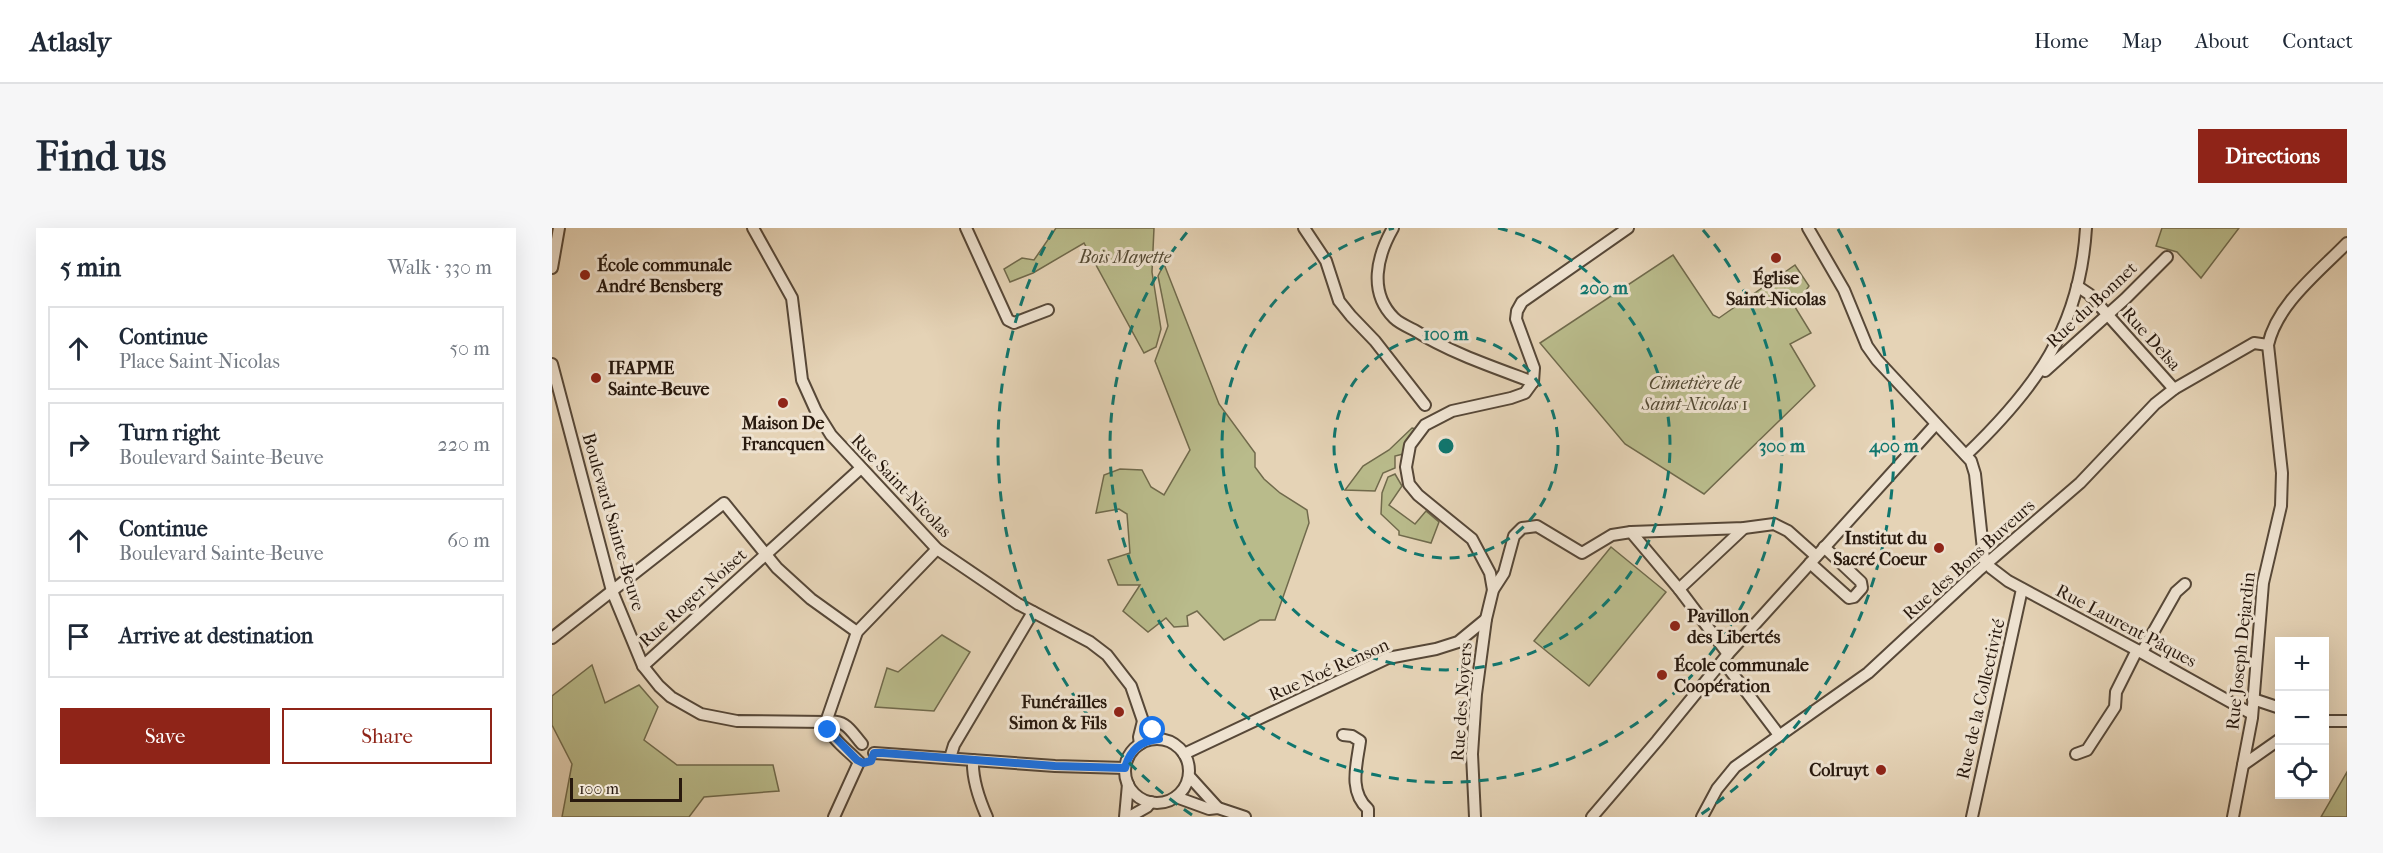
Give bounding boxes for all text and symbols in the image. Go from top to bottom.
text: Atlasly [30,25,111,58]
text: Home [2034,29,2089,53]
text: Map [2122,29,2162,53]
text: About [2195,29,2249,53]
text: Contact [2282,29,2353,53]
button: Directions [2198,129,2347,183]
text: Find us [36,132,166,181]
park label: Bois Mayette [1078,247,1172,268]
marker: Église Saint-Nicolas [1769,251,1783,265]
text: 5 min [60,252,121,283]
place label: École communale André Bensberg [596,253,732,297]
text: Walk · 330 m [388,256,492,279]
street label: Rue du Bonnet [2042,257,2142,352]
place label: Église Saint-Nicolas [1726,266,1826,310]
marker: École communale André Bensberg [578,268,592,282]
text: 200 m [1580,278,1629,299]
street label: Rue Delsa [2117,303,2185,376]
text: Continue [119,324,208,350]
text: 100 m [1423,324,1470,345]
icon: ahead [62,332,95,365]
text: 50 m [449,337,490,360]
text: Place Saint-Nicolas [119,350,280,373]
place label: IFAPME Sainte-Beuve [608,358,710,400]
marker: IFAPME Sainte-Beuve [589,371,603,385]
park label: Cimetière de Saint-Nicolas 1 [1641,373,1748,415]
marker: Maison De Francquen [776,396,790,410]
place label: Maison De Francquen [741,413,825,455]
text: Turn right [119,420,220,446]
icon: right [62,428,95,461]
street label: Rue Saint-Nicolas [846,430,956,542]
street label: Boulevard Sainte-Beuve [578,431,648,613]
text: 220 m [437,433,490,456]
centre of rings [1436,436,1456,456]
text: 300 m [1759,436,1806,457]
text: 400 m [1868,436,1920,457]
text: Boulevard Sainte-Beuve [119,446,324,469]
street label: Rue des Bons Buveurs [1899,495,2040,625]
text: Continue [119,516,208,542]
icon: ahead [62,524,95,557]
place label: Institut du Sacré Coeur [1833,528,1928,570]
text: 60 m [447,529,490,552]
marker: Institut du Sacré Coeur [1932,541,1946,555]
text: Boulevard Sainte-Beuve [119,542,324,565]
street label: Rue Roger Noiset [635,544,751,652]
street label: Rue Joseph Dejardin [2222,570,2260,731]
street label: Rue Laurent Pâques [2052,580,2200,672]
place label: Pavillon des Libertés [1687,606,1781,648]
street label: Rue de la Collectivité [1952,617,2010,781]
marker: Pavillon des Libertés [1668,619,1682,633]
icon: arrive [62,620,95,653]
text: Arrive at destination [119,623,313,649]
street label: Rue Noé Renson [1266,634,1393,706]
map controls [2275,637,2329,799]
button: + [2275,637,2329,691]
street label: Rue des Noyers [1447,641,1477,762]
place label: École communale Coopération [1674,653,1809,697]
marker: École communale Coopération [1655,668,1669,682]
button: − [2275,691,2329,745]
place label: Funérailles Simon & Fils [1009,692,1107,734]
marker: Funérailles Simon & Fils [1112,705,1126,719]
button: Save [60,708,270,764]
button: Share [282,708,492,764]
route end [814,716,840,742]
route start [1139,716,1165,742]
button: locate [2275,745,2329,799]
place label: Colruyt [1809,760,1870,781]
marker: Colruyt [1874,763,1888,777]
scale bar [570,775,682,802]
text: 100 m [579,779,619,798]

